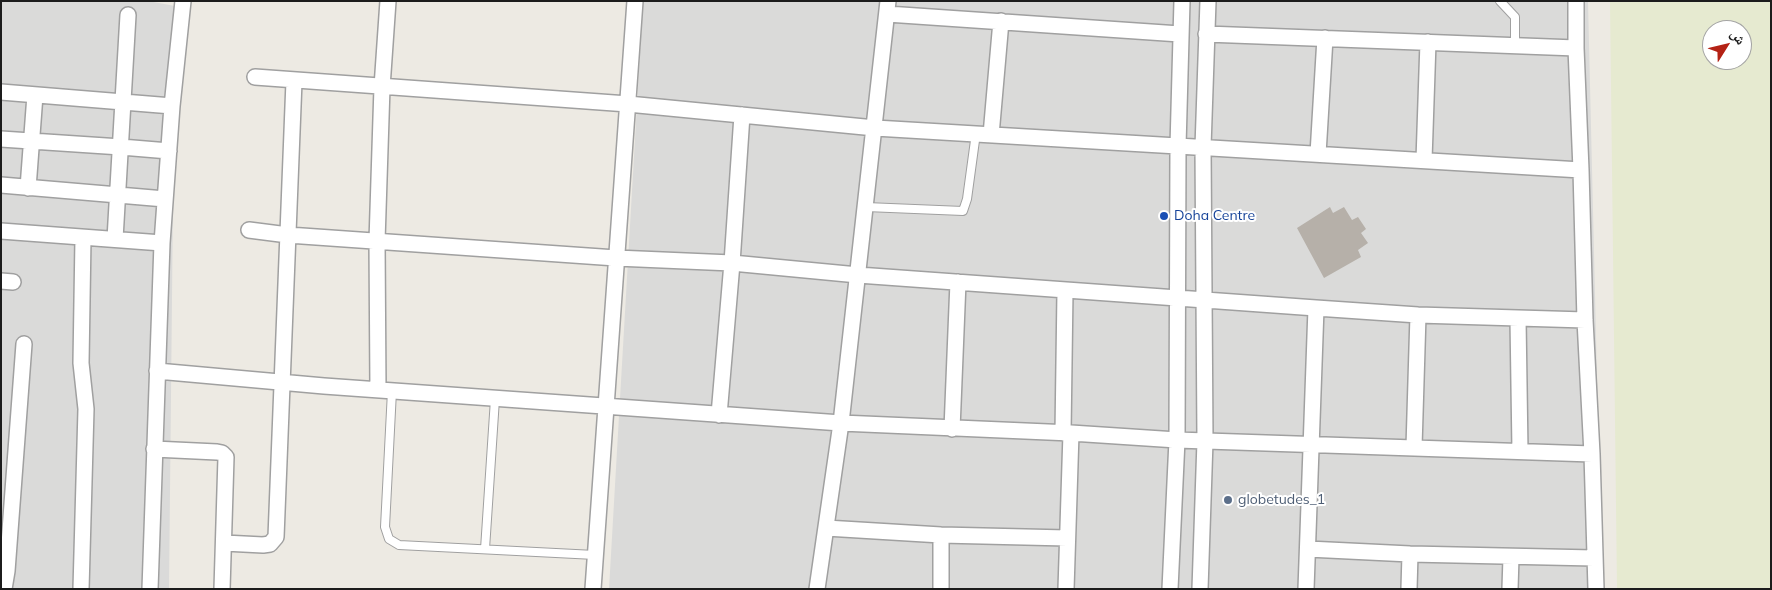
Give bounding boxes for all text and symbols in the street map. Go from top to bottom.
north arrow [1702,20,1752,70]
text: ش [1727,25,1750,48]
place label: Doha Centre [1174,208,1255,224]
marker: Doha Centre [1158,210,1170,222]
place label: globetudes_1 [1238,492,1325,508]
marker: globetudes_1 [1222,494,1234,506]

